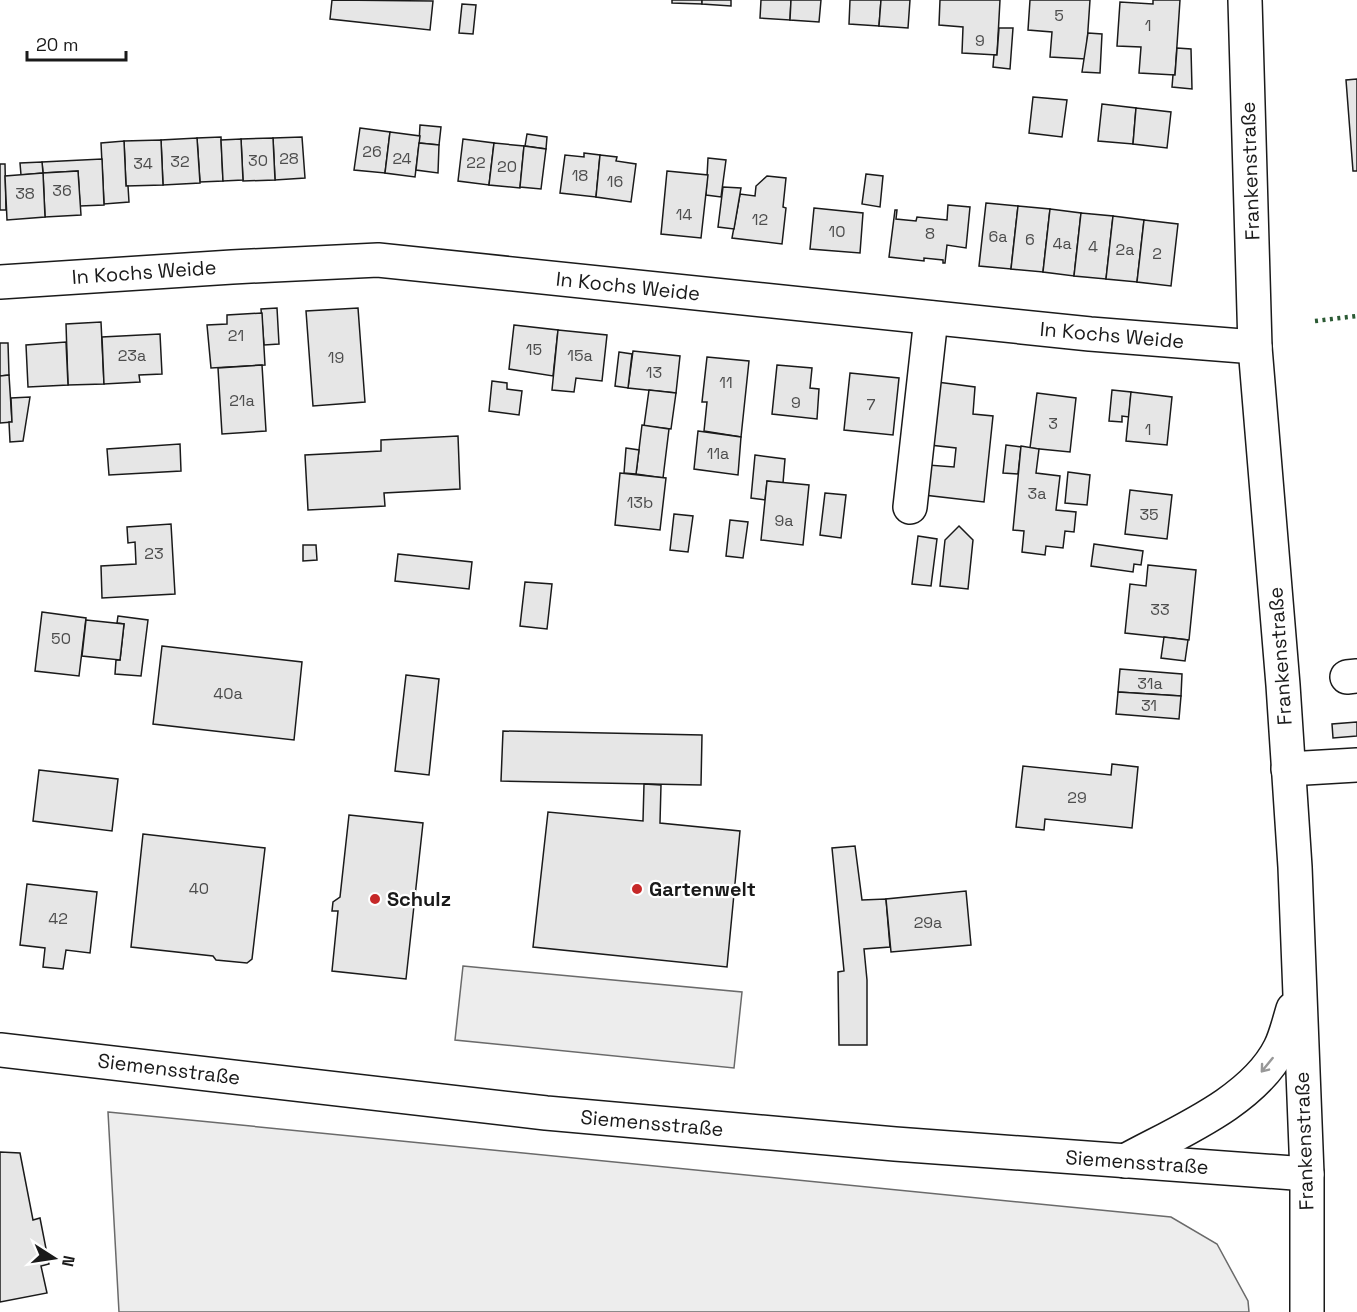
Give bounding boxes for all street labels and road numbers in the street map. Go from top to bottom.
street label: Frankenstraße [1235,101,1265,241]
street label: In Kochs Weide [71,254,217,290]
street label: In Kochs Weide [555,265,701,307]
street label: In Kochs Weide [1039,316,1185,354]
street label: Frankenstraße [1262,586,1298,726]
street label: Siemensstraße [96,1047,242,1091]
street label: Frankenstraße [1289,1071,1319,1211]
street label: Siemensstraße [579,1104,725,1142]
street label: Siemensstraße [1065,1144,1209,1180]

